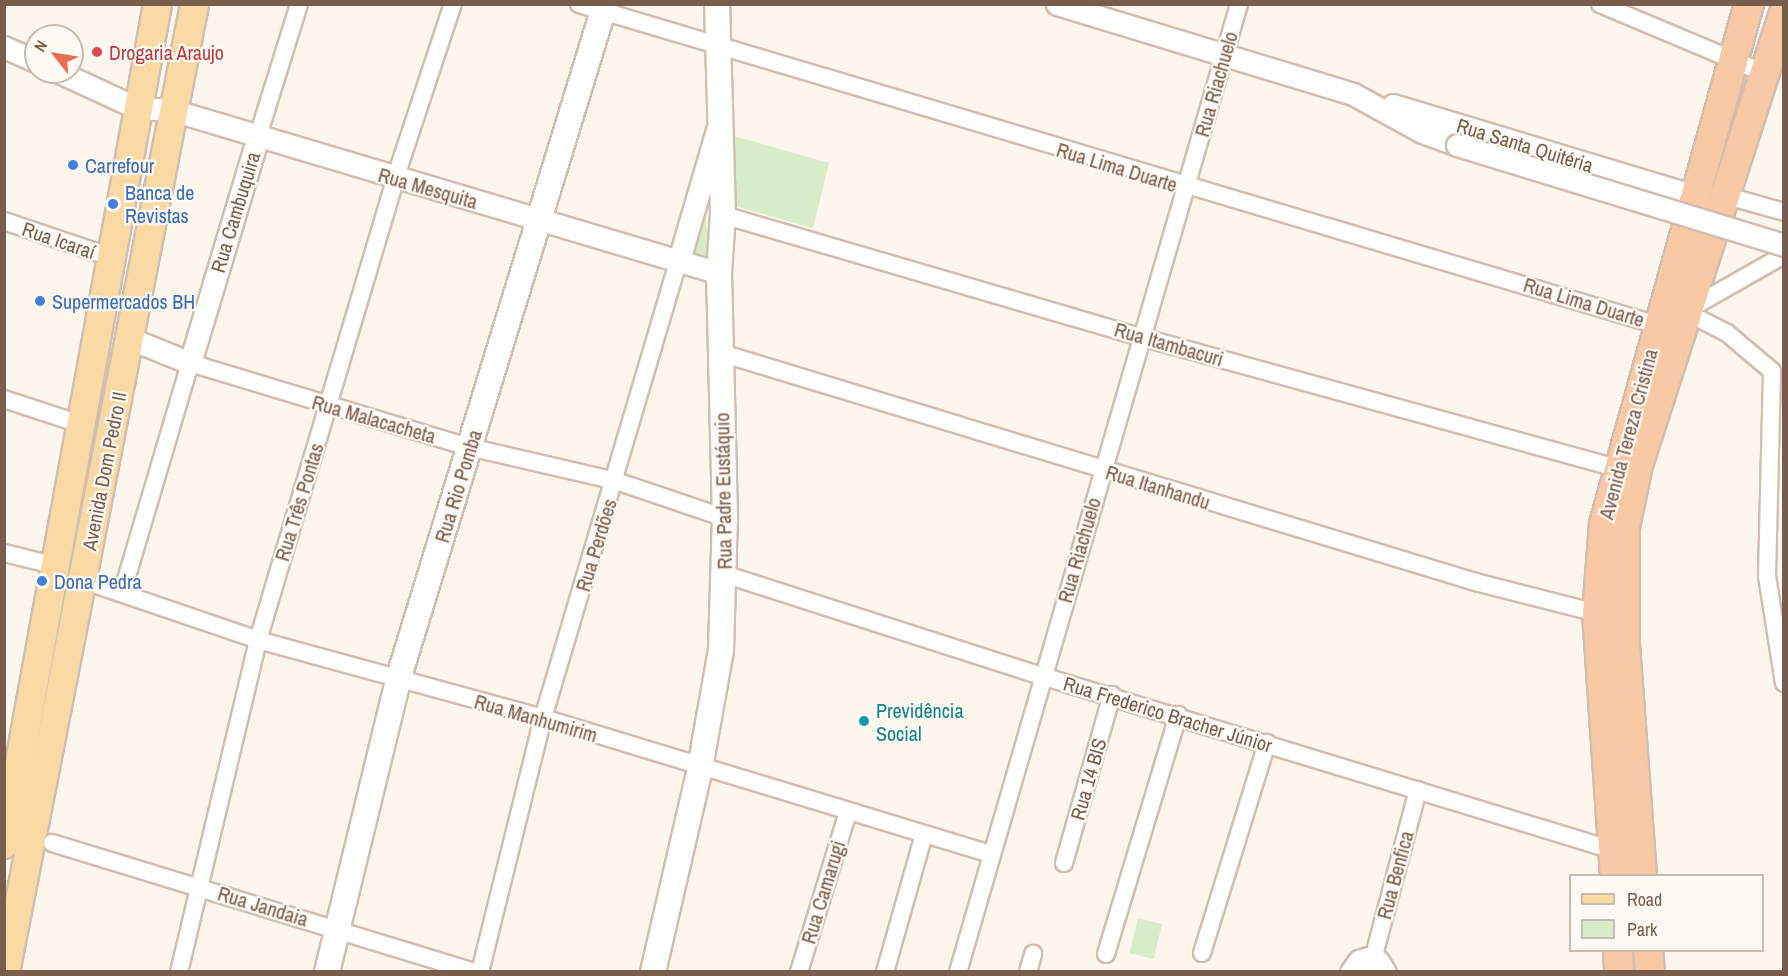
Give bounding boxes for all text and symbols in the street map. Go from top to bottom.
north arrow [24,24,84,84]
street label: Rua Riachuelo [1190,29,1242,139]
text: N [28,36,52,55]
place label: Drogaria Araujo [109,40,225,64]
marker: Drogaria Araujo [90,45,104,59]
street label: Rua Santa Quitéria [1454,113,1596,177]
street label: Rua Lima Duarte [1054,137,1180,197]
street label: Rua Cambuquira [205,149,265,275]
place label: Carrefour [85,153,154,177]
marker: Carrefour [66,158,80,172]
street label: Rua Mesquita [376,162,480,214]
place label: Banca de Revistas [125,180,194,227]
marker: Banca de Revistas [106,197,120,211]
street label: Rua Icaraí [19,216,99,264]
street label: Rua Lima Duarte [1521,272,1647,332]
place label: Supermercados BH [52,289,195,313]
marker: Supermercados BH [33,294,47,308]
street label: Rua Itambacuri [1112,317,1226,371]
street label: Avenida Tereza Cristina [1594,346,1662,522]
street label: Avenida Dom Pedro II [77,390,131,552]
street label: Rua Malacacheta [309,390,439,448]
street label: Rua Padre Eustáquio [710,412,736,570]
street label: Rua Rio Pomba [429,427,487,545]
street label: Rua Três Pontas [270,440,328,564]
street label: Rua Itanhandu [1103,460,1213,514]
street label: Rua Riachuelo [1053,495,1105,605]
street label: Rua Perdões [571,496,621,594]
place label: Dona Pedra [54,569,142,593]
marker: Dona Pedra [35,574,49,588]
street label: Rua Frederico Bracher Júnior [1061,671,1275,757]
street label: Rua Manhumirim [472,689,600,747]
place label: Previdência Social [876,698,964,745]
marker: Previdência Social [857,714,871,728]
street label: Rua 14 BIS [1065,735,1111,823]
street label: Rua Benfica [1372,828,1418,922]
street label: Rua Camarugi [796,838,850,946]
legend [1569,874,1764,952]
street label: Rua Jandaia [215,881,311,931]
text: Road [1627,887,1662,912]
text: Park [1627,917,1657,942]

